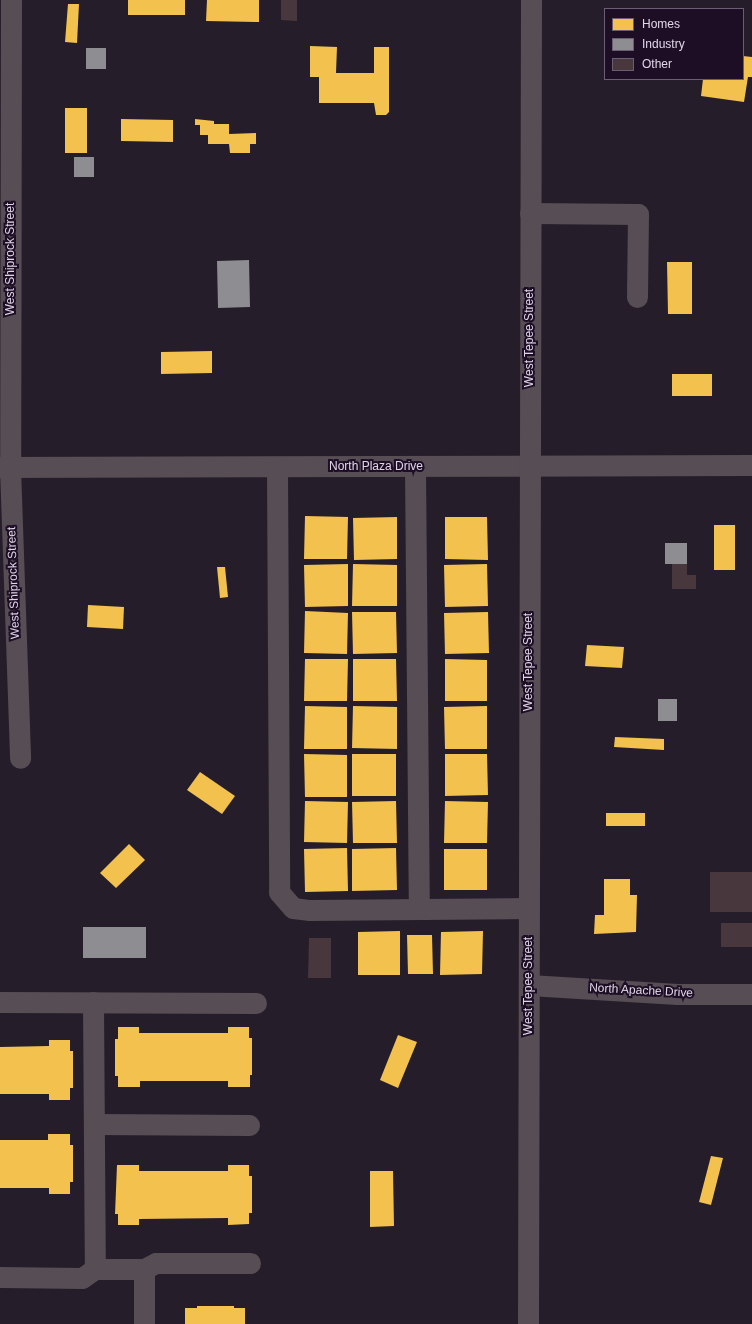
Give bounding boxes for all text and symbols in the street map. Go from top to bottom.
legend [604,8,744,80]
text: Homes [642,17,680,31]
text: Industry [642,37,685,51]
text: Other [642,57,672,71]
street label: West Shiprock Street [4,203,18,315]
street label: West Tepee Street [523,289,537,387]
street label: North Plaza Drive [329,460,423,474]
street label: West Shiprock Street [5,527,23,639]
street label: West Tepee Street [522,613,536,711]
street label: West Tepee Street [522,937,536,1035]
street label: North Apache Drive [588,981,694,1001]

